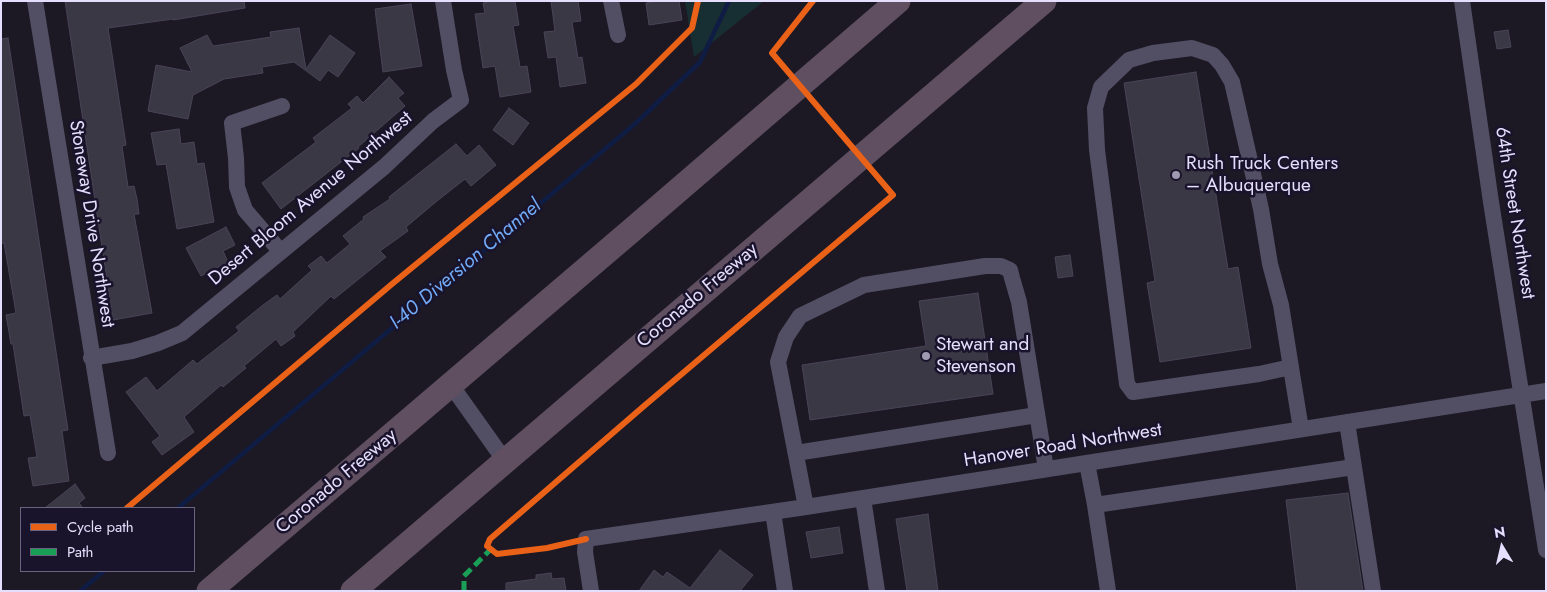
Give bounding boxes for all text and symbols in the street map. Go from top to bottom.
street label: Desert Bloom Avenue Northwest [205,107,417,291]
street label: Stoneway Drive Northwest [63,119,119,329]
street label: 64th Street Northwest [1489,125,1539,301]
place label: Rush Truck Centers – Albuquerque [1186,153,1338,197]
marker: Rush Truck Centers – Albuquerque [1170,169,1182,181]
water label: I-40 Diversion Channel [386,195,546,335]
street label: Coronado Freeway [633,239,763,353]
place label: Stewart and Stevenson [936,334,1029,378]
marker: Stewart and Stevenson [920,350,932,362]
street label: Hanover Road Northwest [962,419,1164,473]
street label: Coronado Freeway [272,425,402,539]
legend [20,507,195,572]
text: Cycle path [67,516,134,538]
text: N [1493,521,1507,543]
north arrow [1477,522,1527,572]
text: Path [67,541,93,563]

